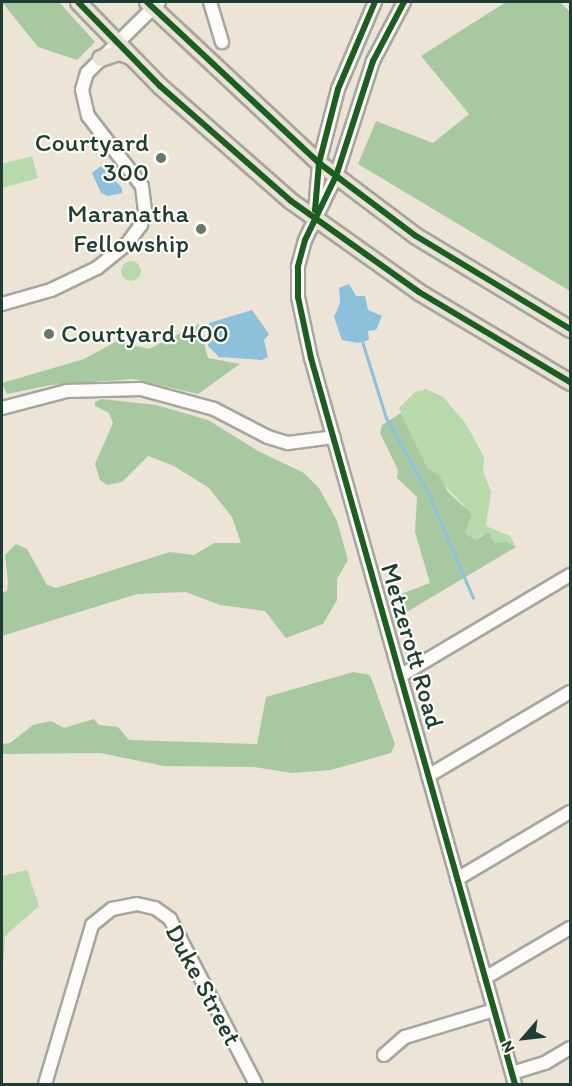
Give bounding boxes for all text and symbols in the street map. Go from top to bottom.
place label: Courtyard 300 [35,127,149,188]
marker: Courtyard 300 [154,151,168,165]
place label: Maranatha Fellowship [67,198,189,260]
marker: Maranatha Fellowship [194,222,208,236]
place label: Courtyard 400 [61,318,229,350]
marker: Courtyard 400 [42,327,56,341]
street label: Metzerott Road [373,560,451,732]
street label: Duke Street [158,919,248,1051]
north arrow [494,1008,554,1068]
text: N [497,1037,519,1056]

